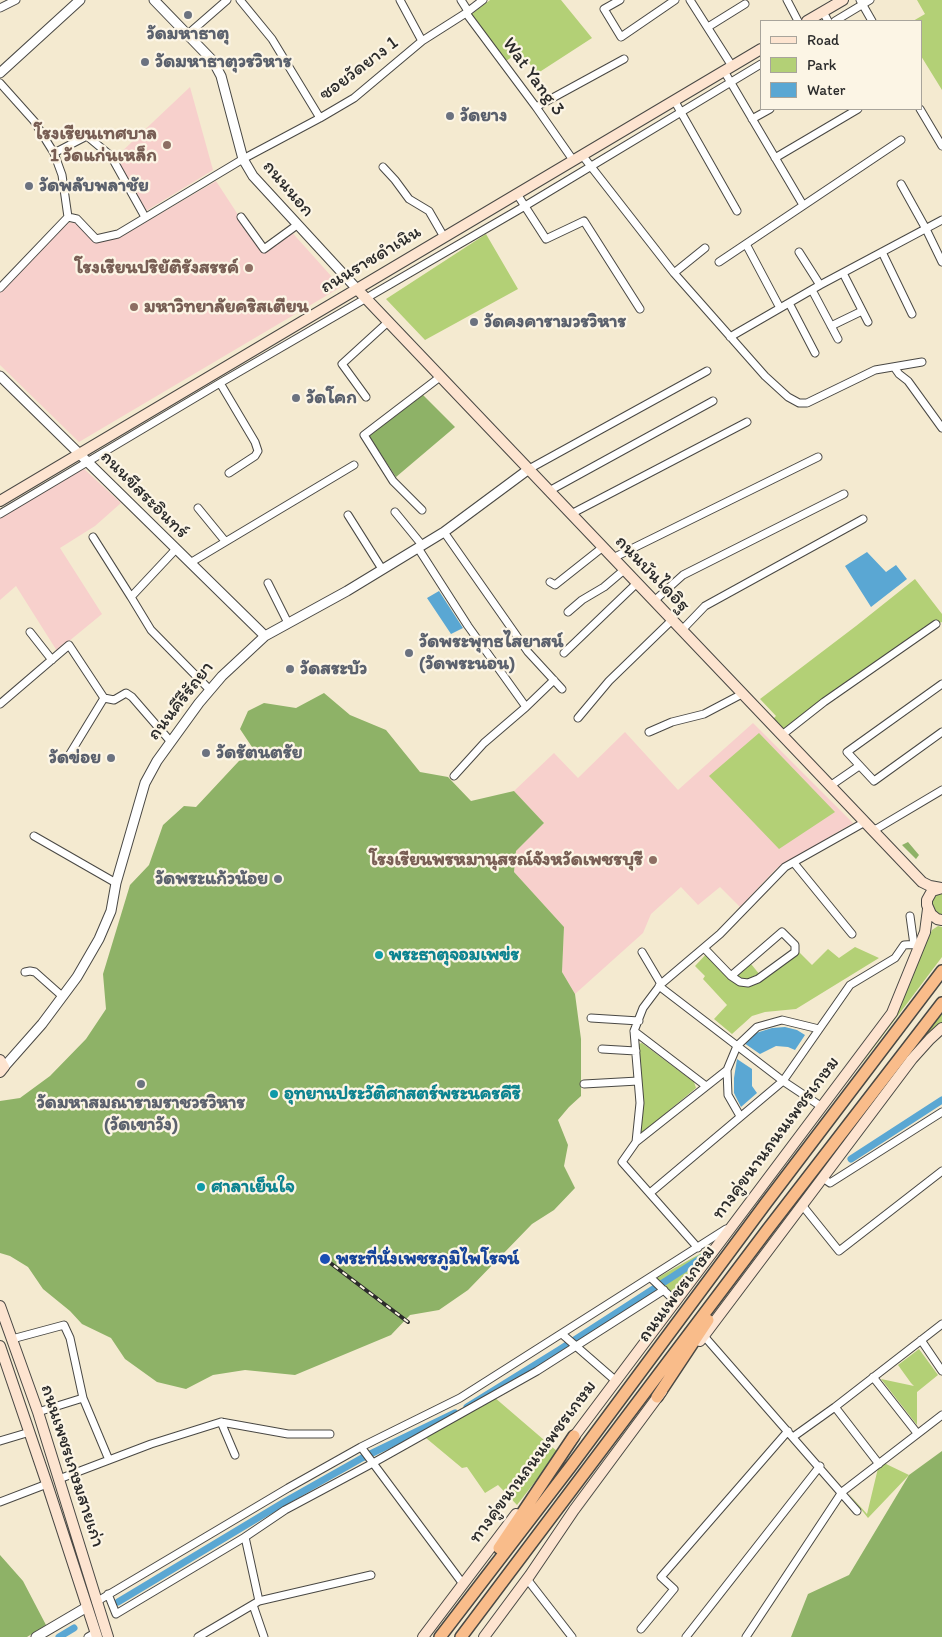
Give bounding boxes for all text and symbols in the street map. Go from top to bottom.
marker: วัดมหาธาตุ [182,9,194,21]
legend [760,20,922,110]
place label: วัดมหาธาตุ [147,23,229,45]
text: Road [807,31,839,49]
street label: ซอยวัดยาง 1 [315,32,403,106]
street label: Wat Yang 3 [497,33,569,121]
place label: วัดมหาธาตุวรวิหาร [155,51,292,73]
marker: วัดมหาธาตุวรวิหาร [139,56,151,68]
text: Park [807,56,837,74]
text: Water [807,81,845,99]
place label: วัดยาง [460,105,507,127]
marker: วัดยาง [444,110,456,122]
place label: โรงเรียนเทศบาล 1 วัดแก่นเหล็ก [34,123,157,167]
marker: โรงเรียนเทศบาล 1 วัดแก่นเหล็ก [161,139,173,151]
street label: ถนนนอก [257,156,319,222]
place label: วัดพลับพลาชัย [39,175,149,197]
marker: วัดพลับพลาชัย [23,180,35,192]
street label: ถนนราชดำเนิน [316,221,426,299]
place label: โรงเรียนปริยัติรังสรรค์ [75,257,239,279]
marker: โรงเรียนปริยัติรังสรรค์ [243,262,255,274]
place label: มหาวิทยาลัยคริสเตียน [144,296,309,318]
marker: มหาวิทยาลัยคริสเตียน [128,301,140,313]
place label: วัดคงคารามวรวิหาร [484,311,626,333]
marker: วัดคงคารามวรวิหาร [468,316,480,328]
place label: วัดโคก [306,387,357,409]
marker: วัดโคก [290,392,302,404]
street label: ถนนขีสระอินทร์ [95,446,193,544]
street label: ถนนบันไดอิฐ [610,531,694,617]
place label: วัดพระพุทธไสยาสน์ (วัดพระนอน) [419,631,564,675]
marker: วัดพระพุทธไสยาสน์ (วัดพระนอน) [403,647,415,659]
street label: ถนนคีรีรัถยา [143,657,219,745]
place label: วัดสระบัว [300,658,367,680]
marker: วัดสระบัว [284,663,296,675]
place label: วัดรัตนตรัย [216,742,303,764]
place label: วัดข่อย [49,747,101,769]
marker: วัดรัตนตรัย [200,747,212,759]
marker: วัดข่อย [105,752,117,764]
place label: โรงเรียนพรหมานุสรณ์จังหวัดเพชรบุรี [369,849,643,871]
marker: โรงเรียนพรหมานุสรณ์จังหวัดเพชรบุรี [647,854,659,866]
place label: วัดพระแก้วน้อย [155,868,268,890]
marker: วัดพระแก้วน้อย [272,873,284,885]
place label: พระธาตุจอมเพข่ร [389,944,519,966]
marker: พระธาตุจอมเพข่ร [373,949,385,961]
street label: ทางคู่ขนานถนนเพชรเกษม [707,1052,845,1224]
marker: วัดมหาสมณารามราชวรวิหาร (วัดเขาวัง) [135,1078,147,1090]
place label: อุทยานประวัติศาสตร์พระนครคีรี [284,1083,521,1105]
marker: อุทยานประวัติศาสตร์พระนครคีรี [268,1088,280,1100]
place label: วัดมหาสมณารามราชวรวิหาร (วัดเขาวัง) [37,1092,245,1136]
place label: ศาลาเย็นใจ [211,1176,295,1198]
marker: ศาลาเย็นใจ [195,1181,207,1193]
street label: ถนนเพชรเกษม [633,1241,721,1347]
place label: พระที่นั่งเพชรภูมิไพโรจน์ [336,1248,519,1270]
marker: พระที่นั่งเพชรภูมิไพโรจน์ [318,1252,332,1266]
street label: ทางคู่ขนานถนนเพชรเกษม [464,1376,602,1548]
street label: ถนนเพชรเกษมสายเก่า [35,1382,109,1550]

